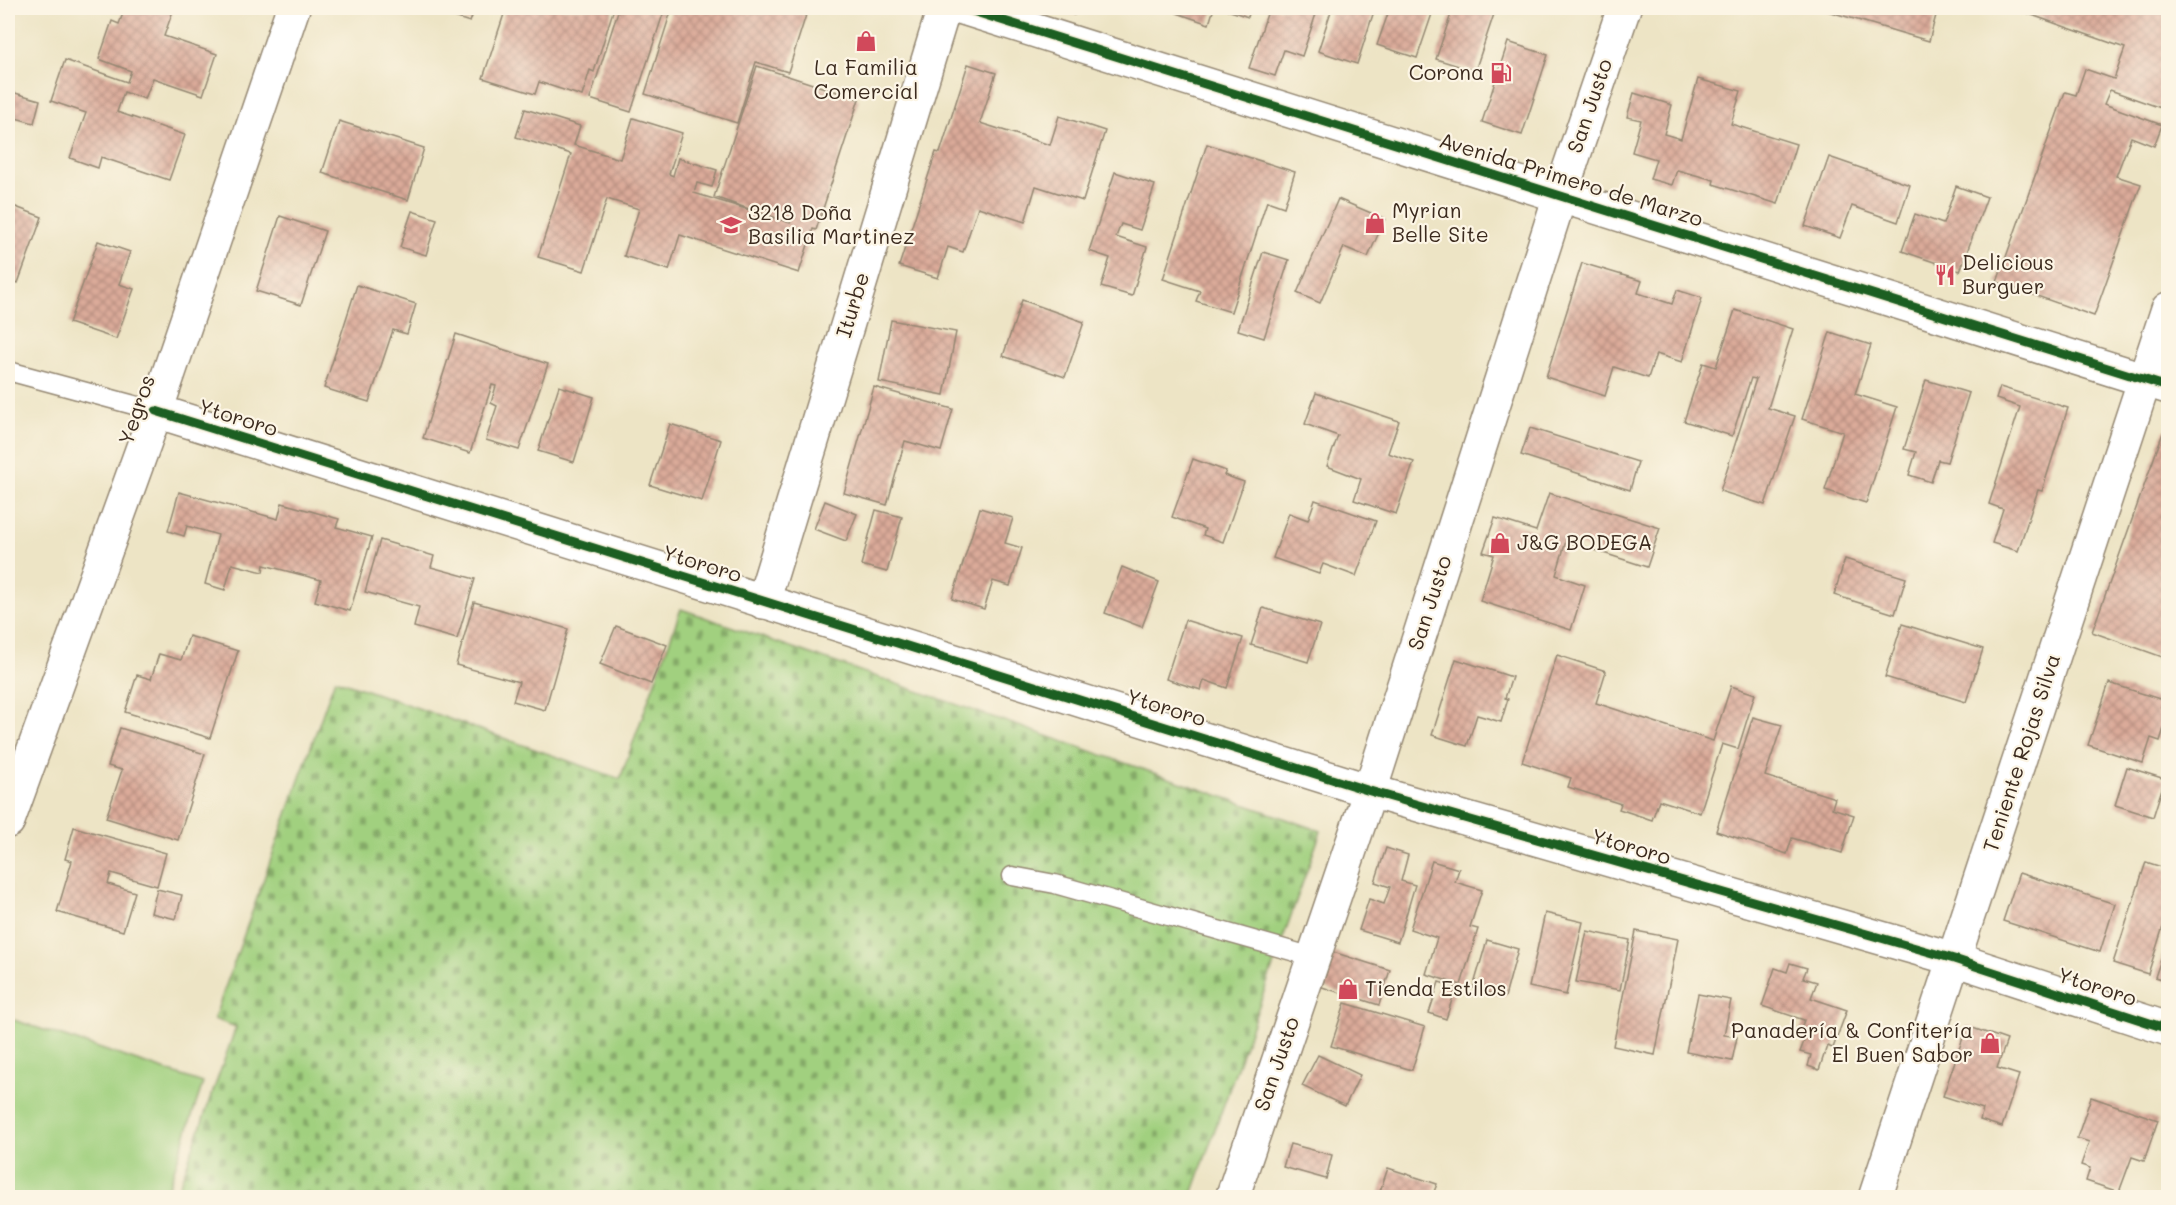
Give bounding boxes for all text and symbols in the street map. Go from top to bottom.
shop icon: La Familia Comercial [854,29,878,53]
place label: La Familia Comercial [814,53,918,104]
street label: San Justo [1560,55,1617,156]
place label: Corona [1409,58,1484,85]
fuel station icon: Corona [1489,61,1513,85]
street label: Avenida Primero de Marzo [1436,126,1707,232]
place label: Myrian Belle Site [1392,196,1489,247]
place label: 3218 Doña Basilia Martinez [748,198,915,249]
shop icon: Myrian Belle Site [1363,211,1387,235]
school or university icon: 3218 Doña Basilia Martinez [719,213,743,237]
place label: Delicious Burguer [1962,248,2054,299]
restaurant icon: Delicious Burguer [1933,263,1957,287]
street label: Iturbe [829,269,874,340]
street label: Yegros [111,371,160,448]
street label: Ytororo [196,392,281,441]
place label: J&G BODEGA [1517,528,1652,555]
shop icon: J&G BODEGA [1488,531,1512,555]
street label: Ytororo [660,538,745,587]
street label: San Justo [1401,552,1457,653]
street label: Teniente Rojas Silva [1976,650,2065,855]
street label: Ytororo [1124,682,1209,731]
street label: Ytororo [1589,821,1674,870]
street label: Ytororo [2055,960,2140,1011]
place label: Tienda Estilos [1365,974,1507,1001]
shop icon: Tienda Estilos [1336,977,1360,1001]
street label: San Justo [1247,1013,1304,1114]
place label: Panadería & Confitería El Buen Sabor [1731,1016,1973,1067]
shop icon: Panadería & Confitería El Buen Sabor [1978,1031,2002,1055]

